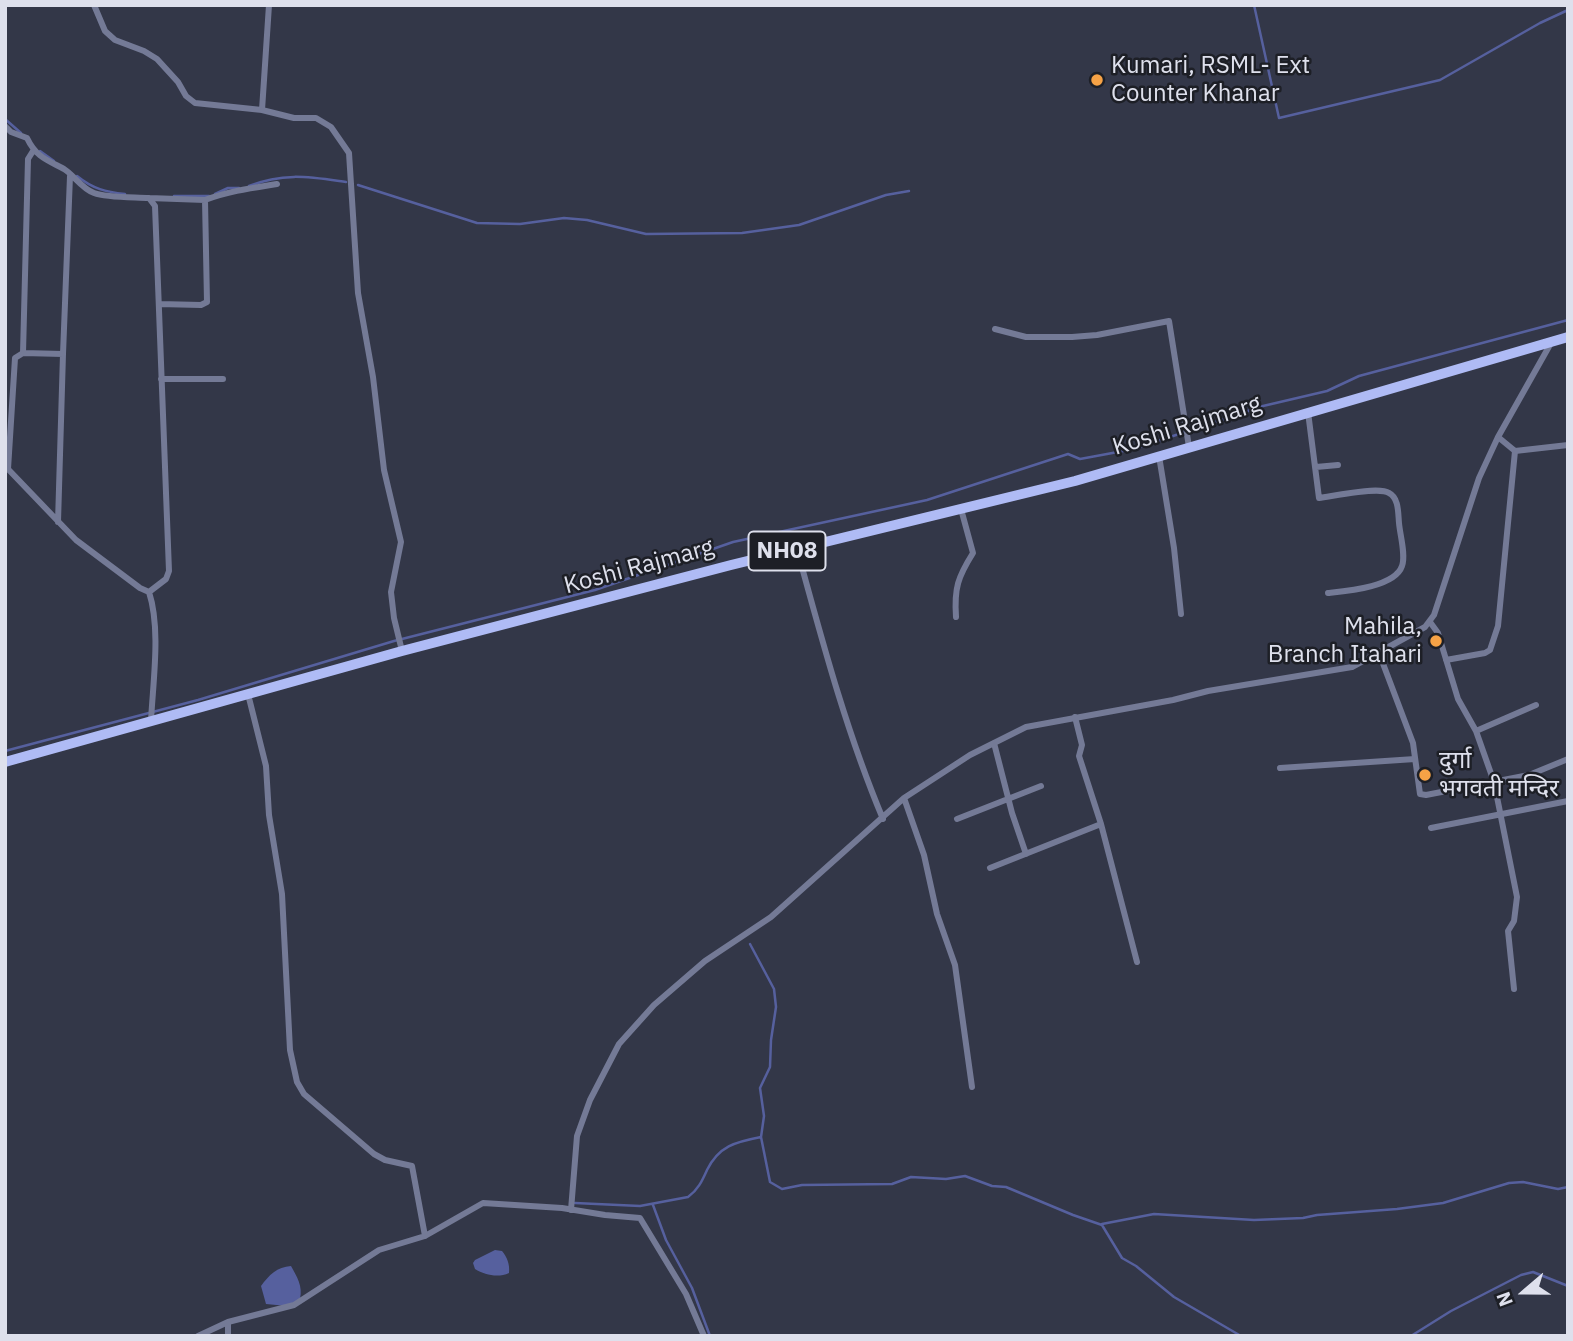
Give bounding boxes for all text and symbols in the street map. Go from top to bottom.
place label: Kumari, RSML- Ext Counter Khanar [1111,52,1310,108]
marker: Kumari, RSML- Ext Counter Khanar [1089,72,1105,88]
street label: Koshi Rajmarg [1109,390,1265,462]
road number: NH08 [748,531,826,570]
street label: Koshi Rajmarg [561,533,717,601]
place label: Mahila, Branch Itahari [1268,613,1422,669]
marker: Mahila, Branch Itahari [1428,633,1444,649]
place label: दुर्गा भगवती मन्दिर [1439,747,1559,803]
marker: दुर्गा भगवती मन्दिर [1417,767,1433,783]
north arrow [1489,1257,1559,1327]
text: N [1491,1289,1518,1310]

